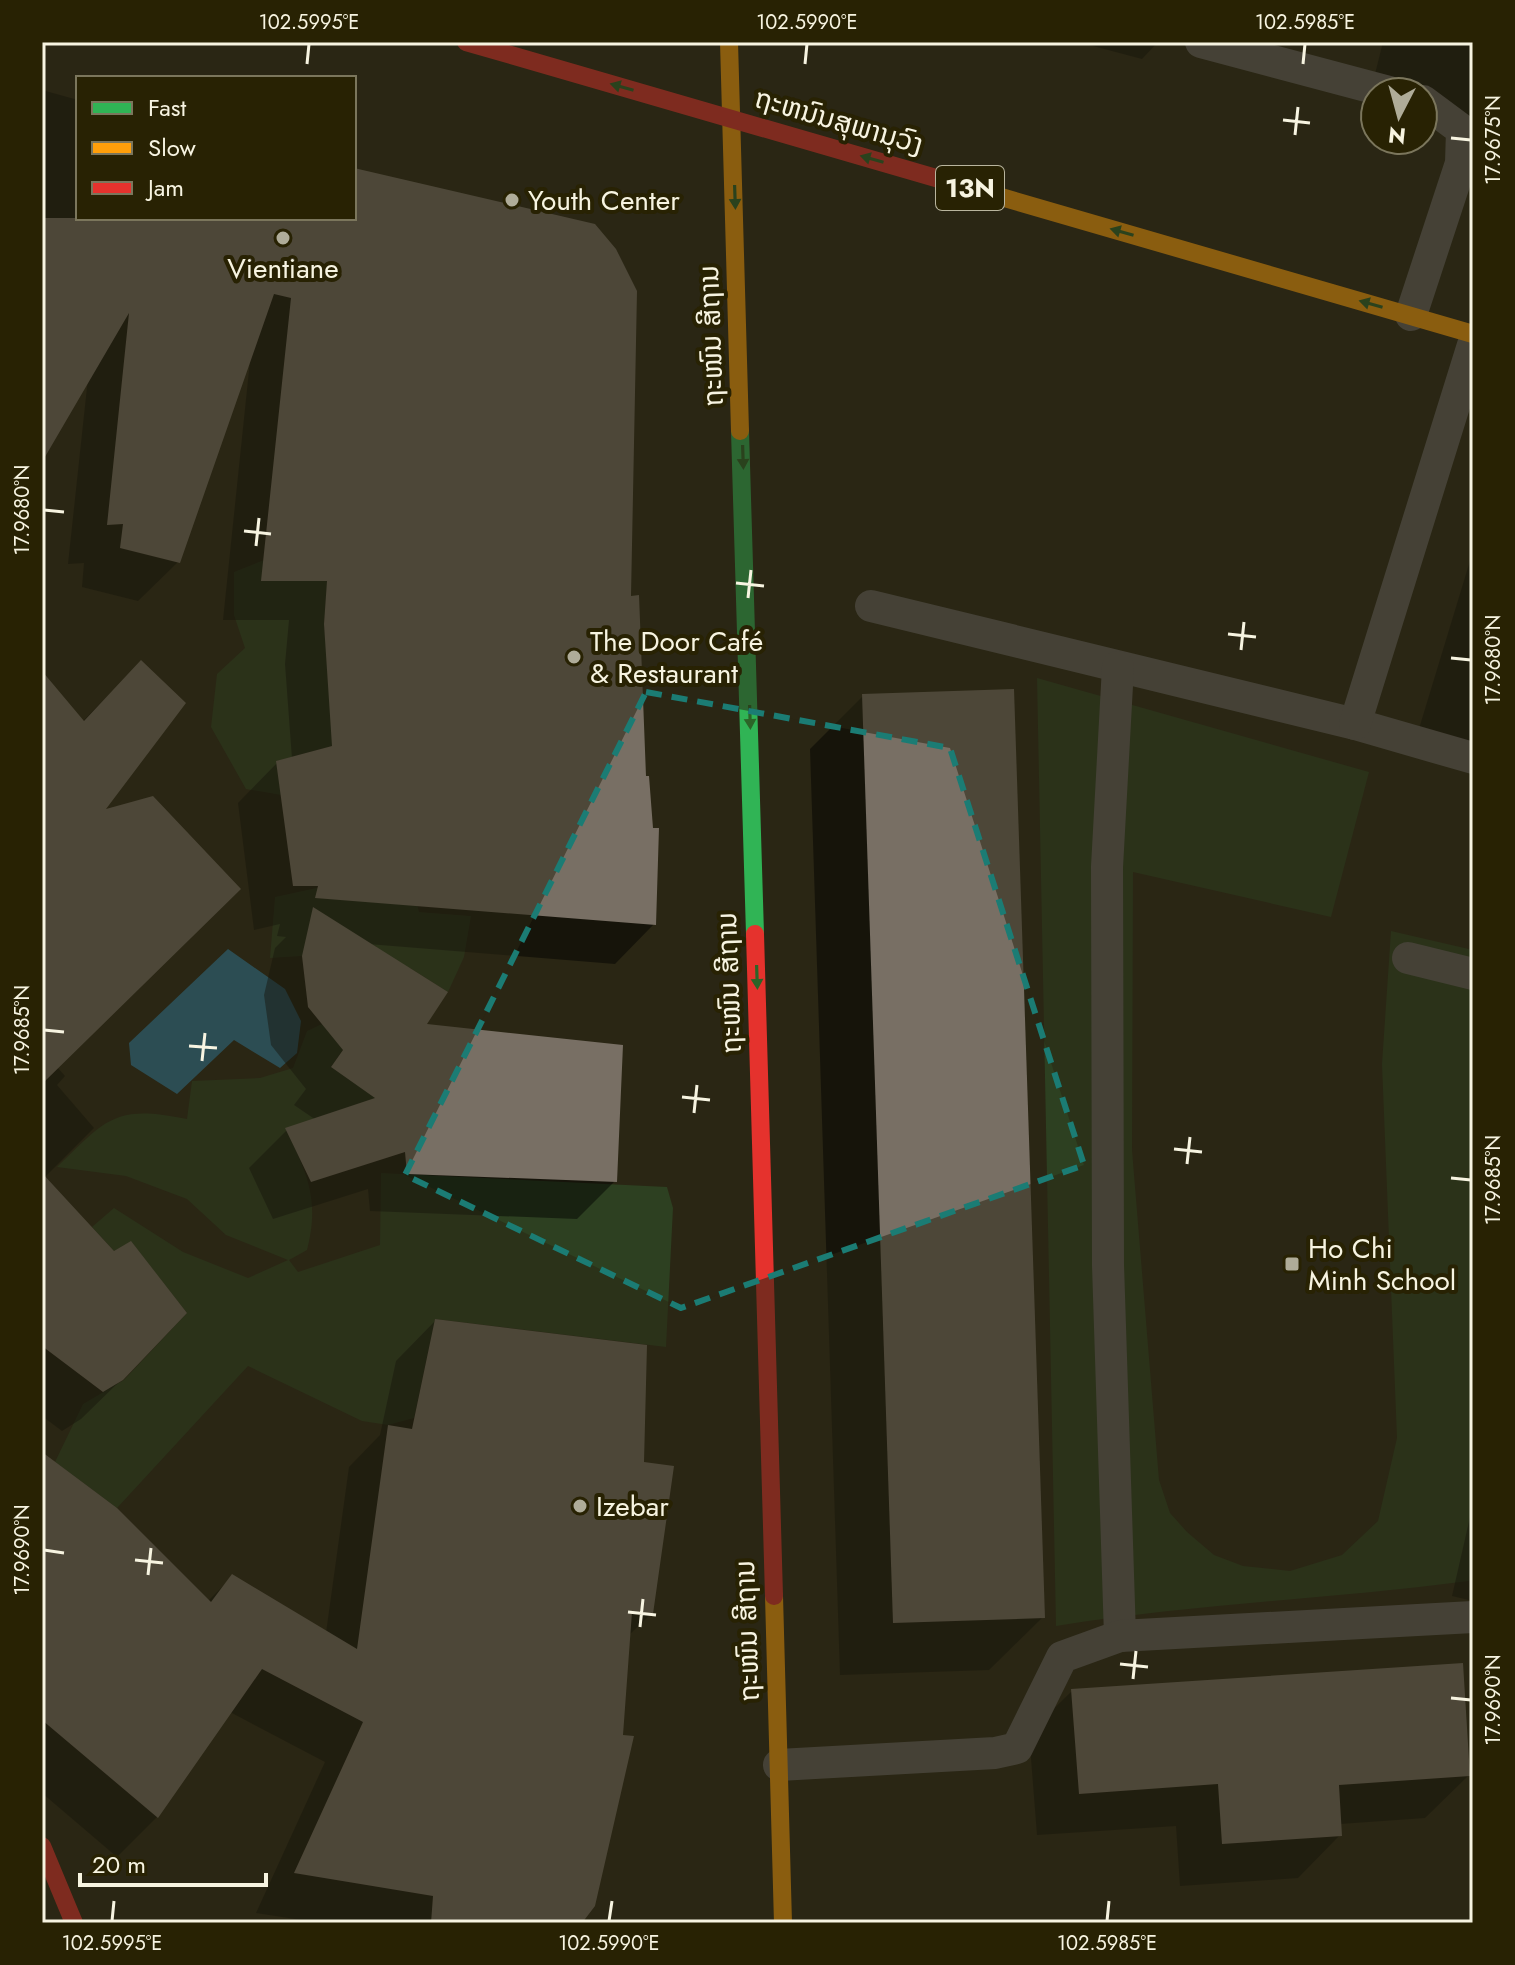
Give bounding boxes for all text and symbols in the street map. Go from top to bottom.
text: 102.5995°E [259,8,359,37]
text: 102.5990°E [756,8,858,37]
text: 102.5985°E [1255,8,1355,37]
legend [76,76,356,220]
north arrow [1359,76,1439,156]
street label: ຖະຫນົນສຸພານຸວົງ [750,77,928,165]
one-way arrow [610,80,634,93]
text: Fast [148,90,186,125]
text: 17.9675°N [1479,95,1508,185]
text: N [1387,119,1407,153]
text: Slow [148,130,196,165]
one-way arrow [859,153,884,165]
road number: 13N [936,166,1004,210]
text: Jam [145,170,184,205]
place label: Youth Center [528,180,680,221]
one-way arrow [729,185,742,210]
marker: Youth Center [503,191,521,209]
one-way arrow [1109,225,1133,238]
marker: Vientiane [274,229,292,247]
place label: Vientiane [227,248,339,289]
street label: ຖະໜົນ ສີຖານ [688,264,734,408]
one-way arrow [1359,297,1383,310]
one-way arrow [736,445,749,470]
text: 17.9680°N [8,465,37,555]
text: 17.9680°N [1479,615,1508,705]
place label: The Door Café & Restaurant [590,621,763,694]
marker: The Door Café & Restaurant [565,648,583,666]
one-way arrow [743,705,756,730]
street label: ຖະໜົນ ສີຖານ [706,911,752,1055]
one-way arrow [751,965,763,990]
text: 17.9685°N [8,985,37,1075]
text: 17.9685°N [1479,1135,1508,1225]
place label: Ho Chi Minh School [1308,1228,1456,1301]
marker: Ho Chi Minh School [1283,1255,1301,1273]
place label: Izebar [596,1486,669,1527]
marker: Izebar [571,1497,589,1515]
text: 17.9690°N [8,1504,37,1596]
street label: ຖະໜົນ ສີຖານ [724,1559,770,1703]
text: 17.9690°N [1479,1654,1508,1746]
scale bar [80,1837,266,1887]
text: 20 m [92,1847,146,1882]
text: 102.5995°E [62,1929,162,1958]
text: 102.5990°E [558,1929,660,1958]
text: 102.5985°E [1057,1929,1157,1958]

